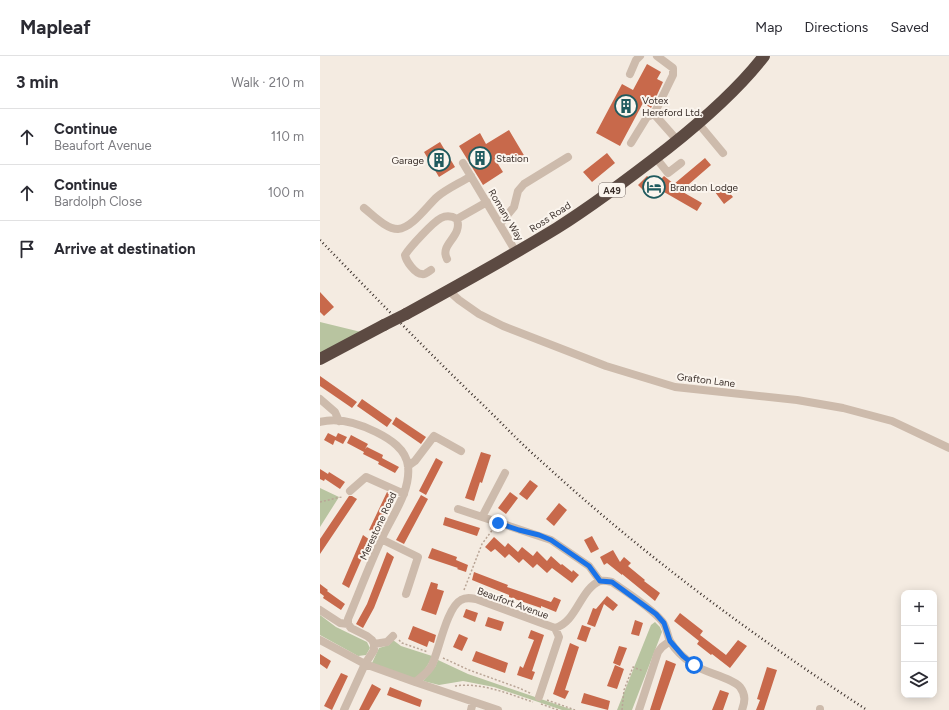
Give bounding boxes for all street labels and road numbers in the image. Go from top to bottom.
road number: A49 [599,183,625,197]
street label: Romany Way [485,187,527,244]
street label: Ross Road [527,199,573,235]
street label: Grafton Lane [676,370,736,390]
street label: Merestone Road [357,490,399,562]
street label: Beaufort Avenue [475,584,551,622]

